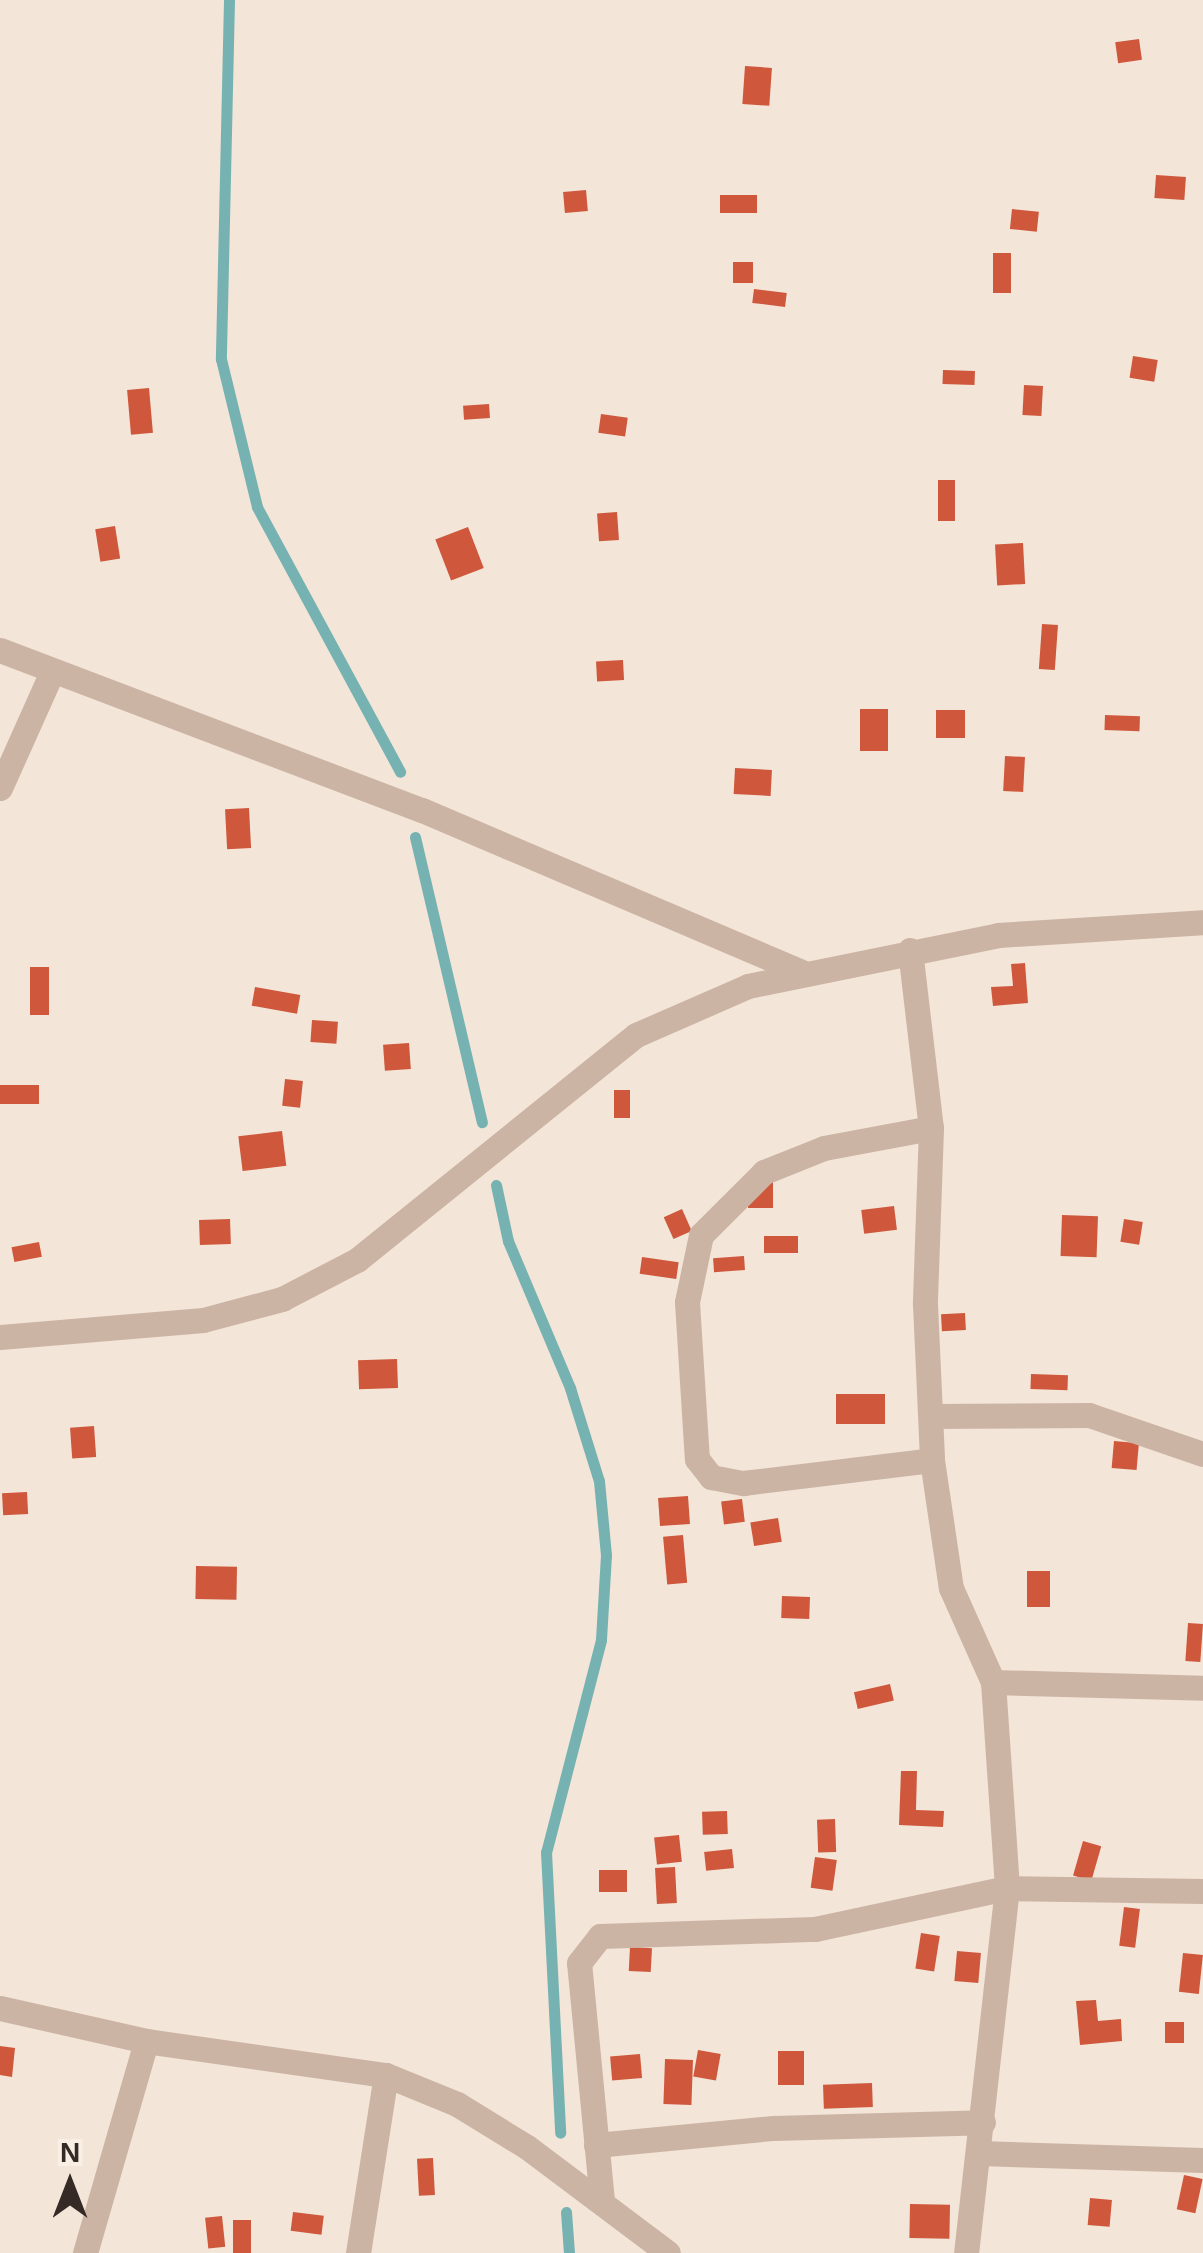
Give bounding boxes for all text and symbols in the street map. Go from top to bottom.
north arrow [20,2133,120,2233]
text: N [60,2137,80,2168]

